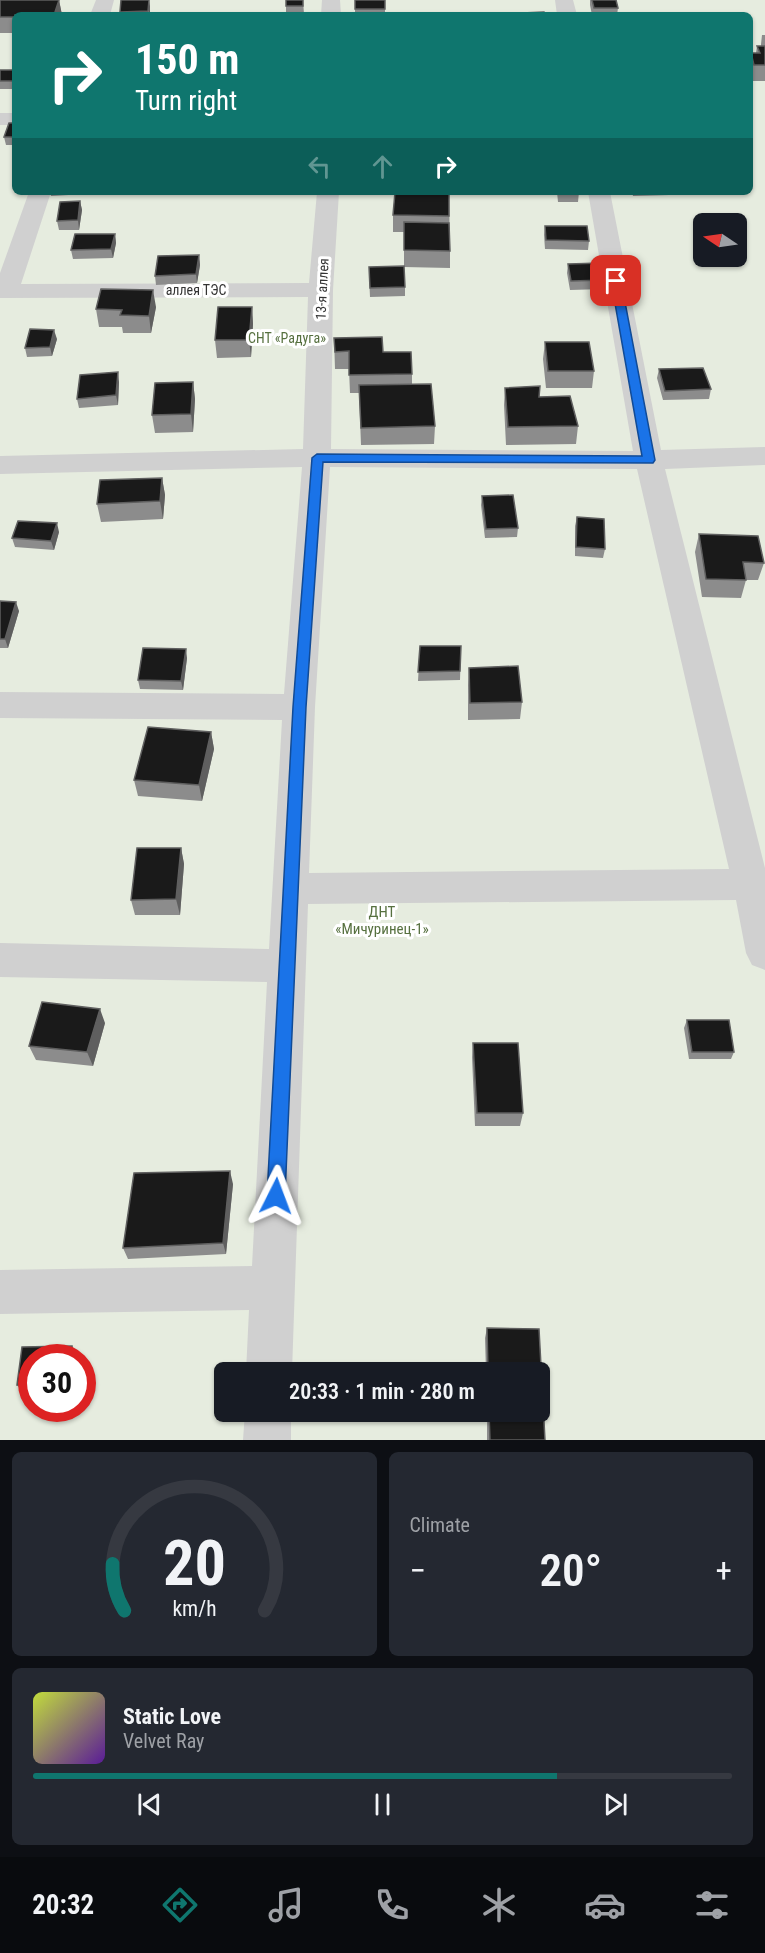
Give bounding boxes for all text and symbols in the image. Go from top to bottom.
text: 150 m [135,35,240,84]
icon: right [36,36,114,114]
text: Turn right [135,85,237,117]
icon: left [303,150,336,183]
icon: ahead [366,150,399,183]
icon: right [429,150,462,183]
north arrow [693,213,747,267]
map controls [693,213,747,267]
pin [590,255,641,306]
street label: 13-я аллея [312,258,332,320]
icon: arrive [599,264,632,297]
street label: аллея ТЭС [166,282,226,298]
park label: СНТ «Радуга» [248,330,326,346]
park label: ДНТ «Мичуринец-1» [335,903,429,938]
position arrow [244,1164,308,1228]
speed limit sign: 30 [18,1344,96,1422]
text: 20:33 · 1 min · 280 m [289,1379,475,1404]
text: Climate [410,1513,470,1537]
text: 20 [163,1527,226,1600]
text: 20° [539,1544,602,1597]
text: − [410,1551,426,1590]
text: + [716,1551,732,1590]
text: km/h [172,1596,216,1621]
text: Static Love [123,1704,221,1729]
text: Velvet Ray [123,1729,204,1753]
icon: previous [133,1788,166,1821]
icon: pause [366,1788,399,1821]
icon: next [599,1788,632,1821]
icon: directions [159,1884,201,1926]
icon: music [265,1884,307,1926]
icon: phone [371,1884,413,1926]
icon: climate [478,1884,520,1926]
icon: car [584,1884,626,1926]
icon: filters [691,1884,733,1926]
text: 20:32 [32,1889,94,1921]

